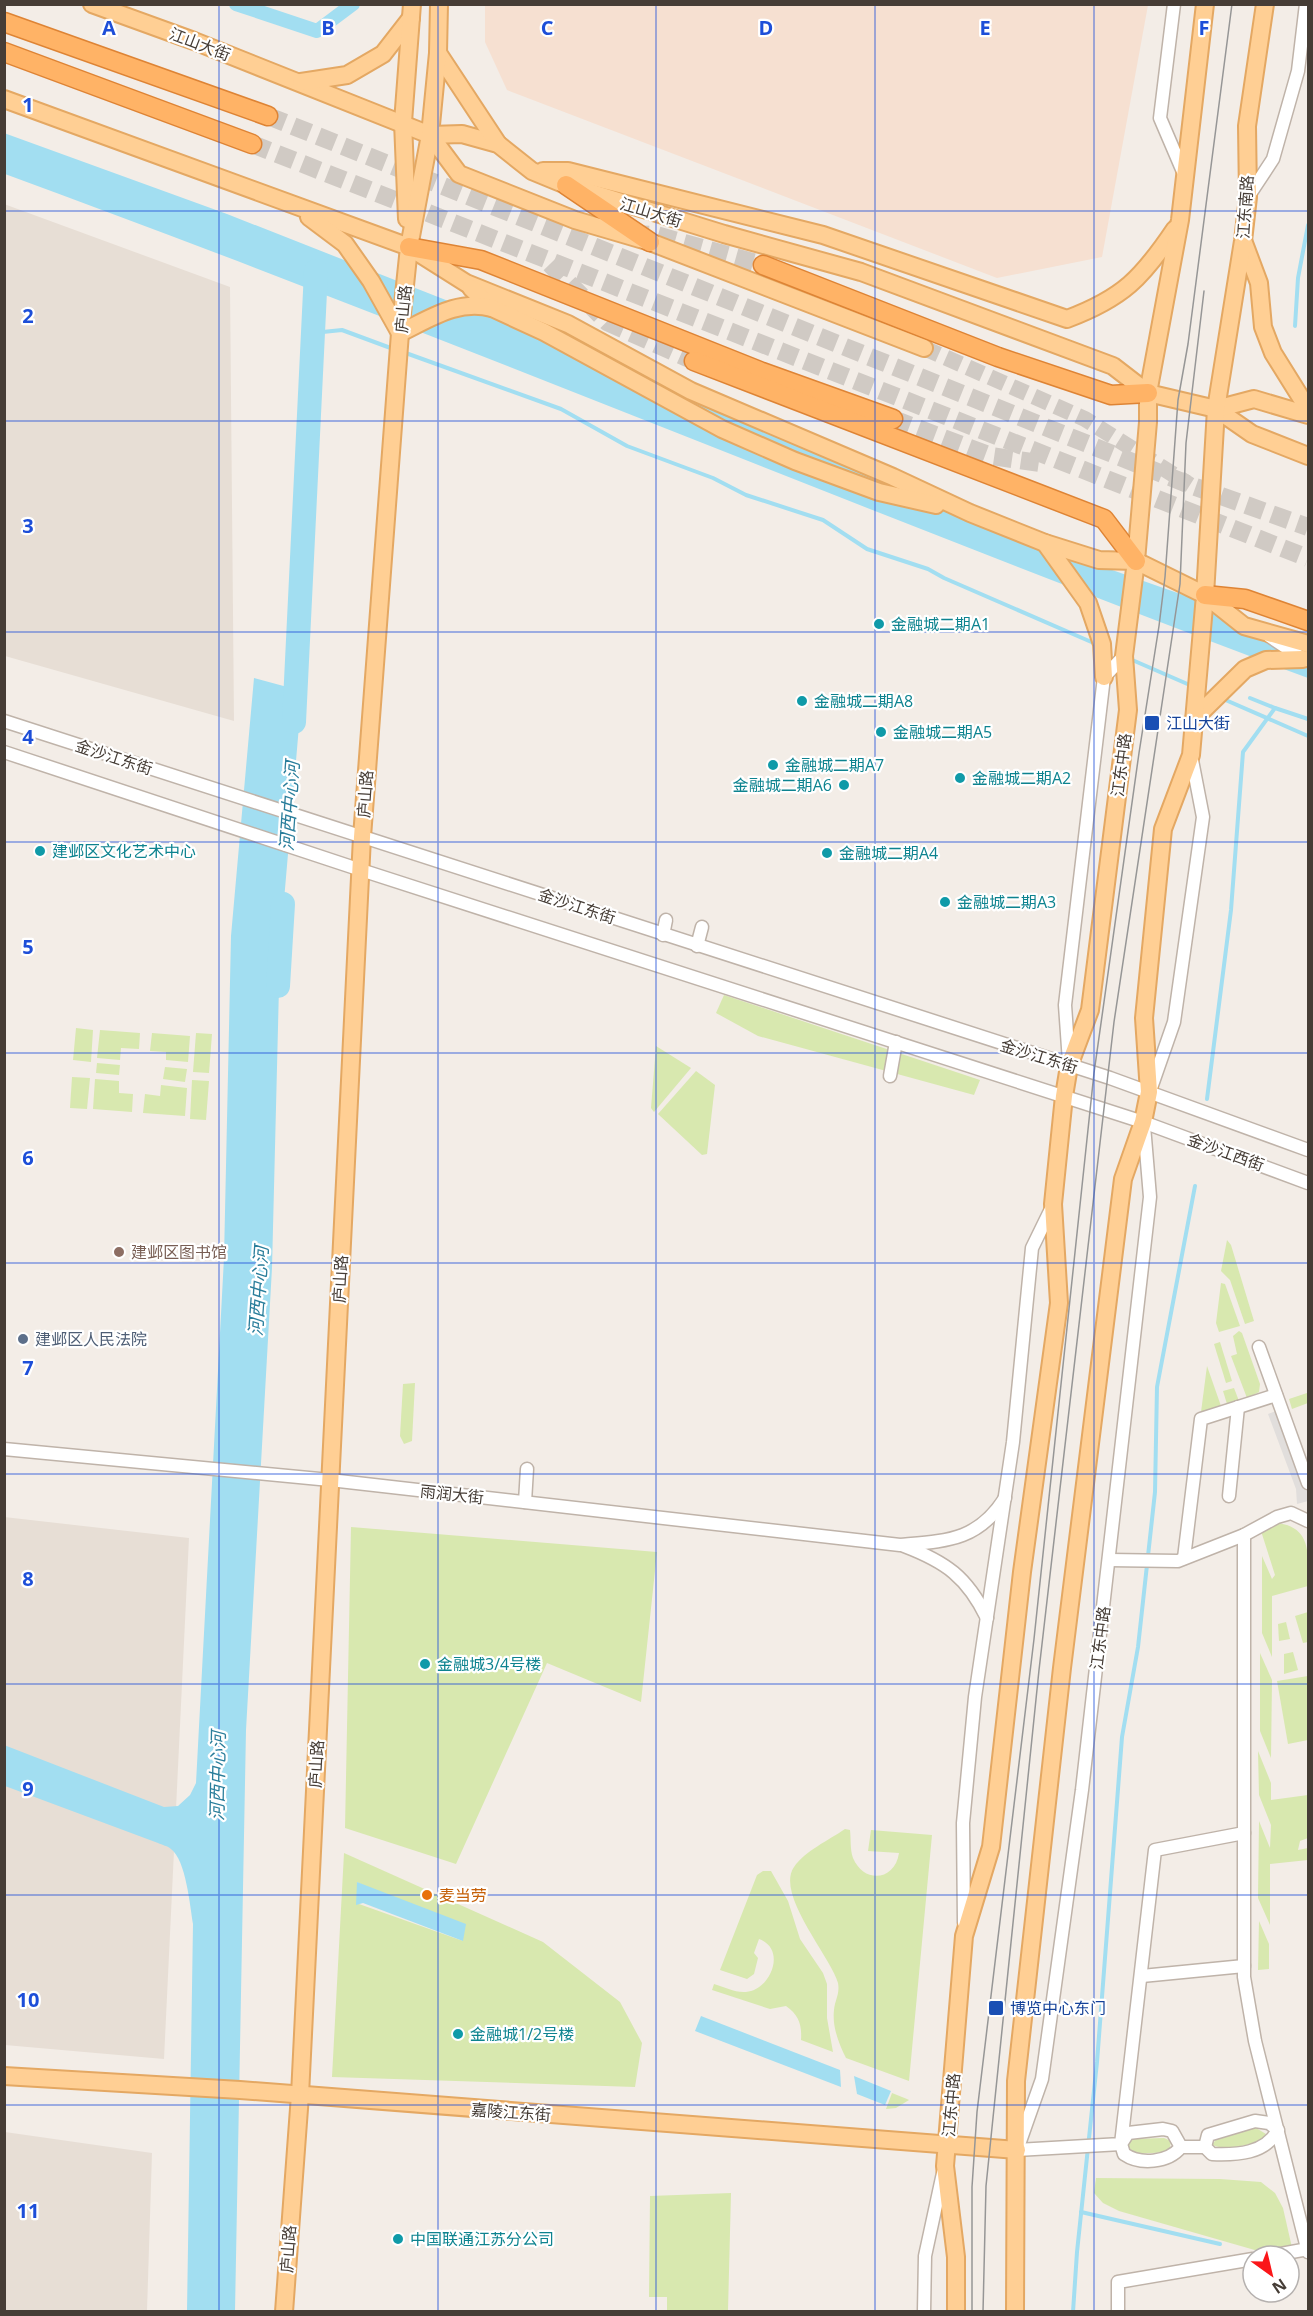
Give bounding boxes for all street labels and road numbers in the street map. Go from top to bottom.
street label: 江山大街 [166,22,234,66]
street label: 江东南路 [1232,174,1258,240]
street label: 江山大街 [617,192,685,232]
street label: 庐山路 [390,284,416,334]
street label: 江东中路 [1106,732,1136,798]
street label: 金沙江东街 [73,734,155,780]
street label: 庐山路 [352,769,378,819]
street label: 金沙江东街 [536,883,618,929]
street label: 金沙江东街 [998,1034,1080,1078]
street label: 金沙江西街 [1185,1128,1267,1176]
street label: 庐山路 [328,1254,352,1304]
street label: 雨润大街 [419,1480,485,1508]
street label: 江东中路 [1085,1605,1115,1671]
street label: 庐山路 [304,1739,328,1789]
street label: 江东中路 [937,2072,965,2138]
street label: 嘉陵江东街 [470,2098,552,2126]
street label: 庐山路 [275,2224,301,2274]

